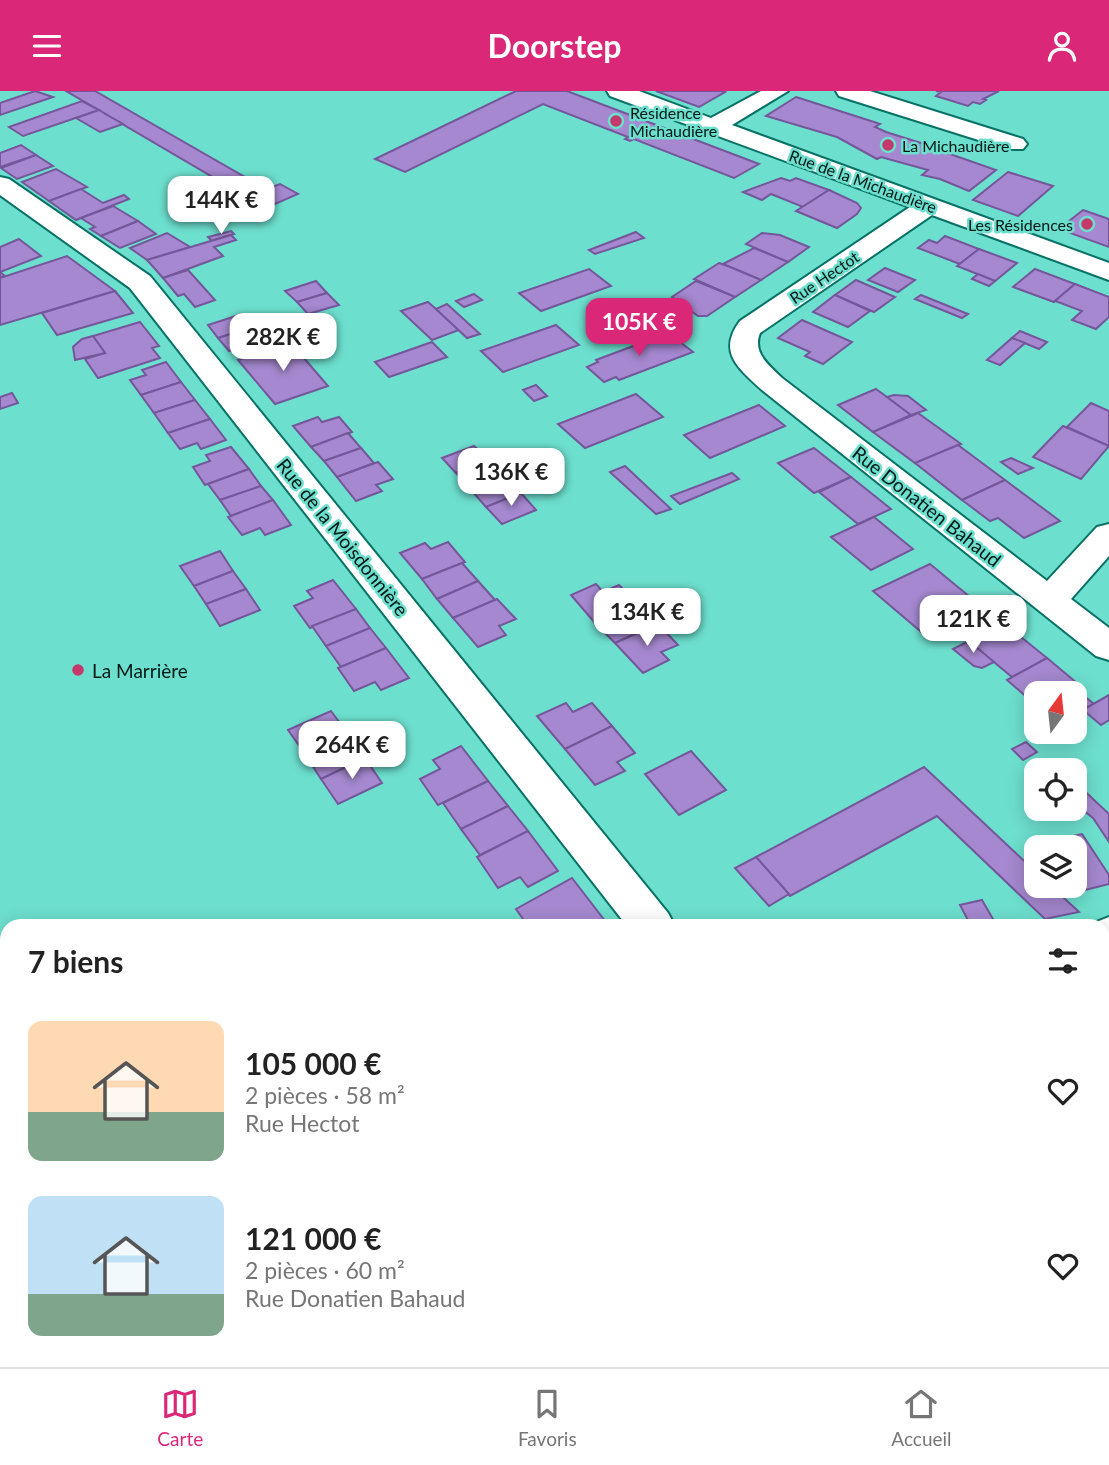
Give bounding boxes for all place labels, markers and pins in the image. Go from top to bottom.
place label: Résidence Michaudière [630,103,717,140]
marker: Résidence Michaudière [608,113,624,129]
place label: La Michaudière [902,136,1009,155]
marker: La Michaudière [880,137,896,153]
pin: 144K € [164,177,278,236]
place label: Les Résidences [968,215,1073,234]
marker: Les Résidences [1079,216,1095,232]
pin: 105K € [582,299,696,358]
pin: 282K € [226,313,340,373]
pin: 136K € [454,449,568,508]
pin: 134K € [590,589,704,648]
pin: 121K € [916,595,1030,655]
place label: La Marrière [92,659,188,682]
marker: La Marrière [70,662,86,678]
pin: 264K € [295,721,409,781]

